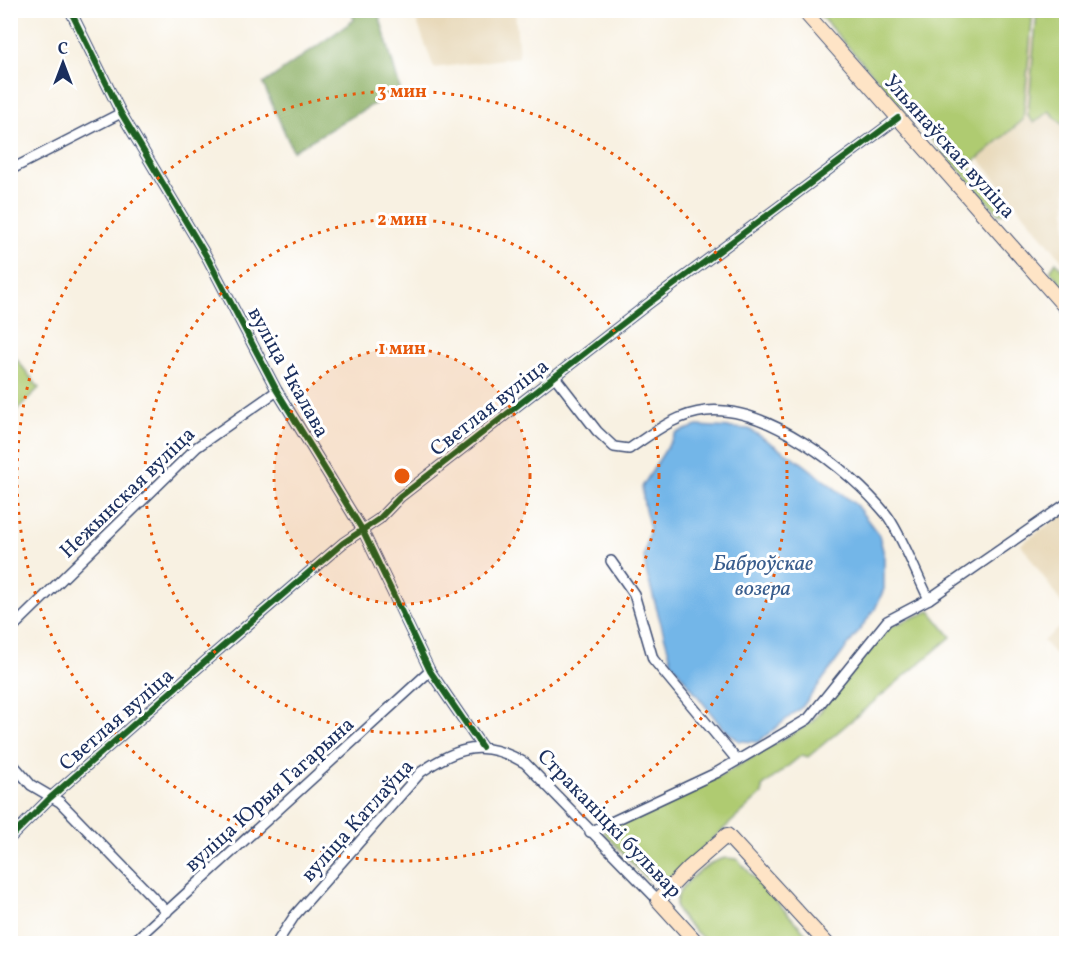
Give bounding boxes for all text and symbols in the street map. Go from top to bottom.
north arrow [33,33,93,93]
text: С [58,39,68,61]
street label: Ульянаўская вуліца [876,69,1022,225]
text: 3 мин [377,80,427,105]
text: 2 мин [377,208,427,233]
street label: вуліца Чкалава [240,302,336,443]
text: 1 мин [378,337,426,362]
street label: Светлая вуліца [424,353,555,464]
street label: Нежынская вуліца [54,421,202,565]
centre of rings [392,466,412,486]
water label: Баброўскае возера [713,549,813,605]
street label: Светлая вуліца [53,662,181,778]
street label: вуліца Юрыя Гагарына [179,711,361,879]
street label: Страканіцкі бульвар [530,743,688,905]
street label: вуліца Катлаўца [295,753,421,889]

